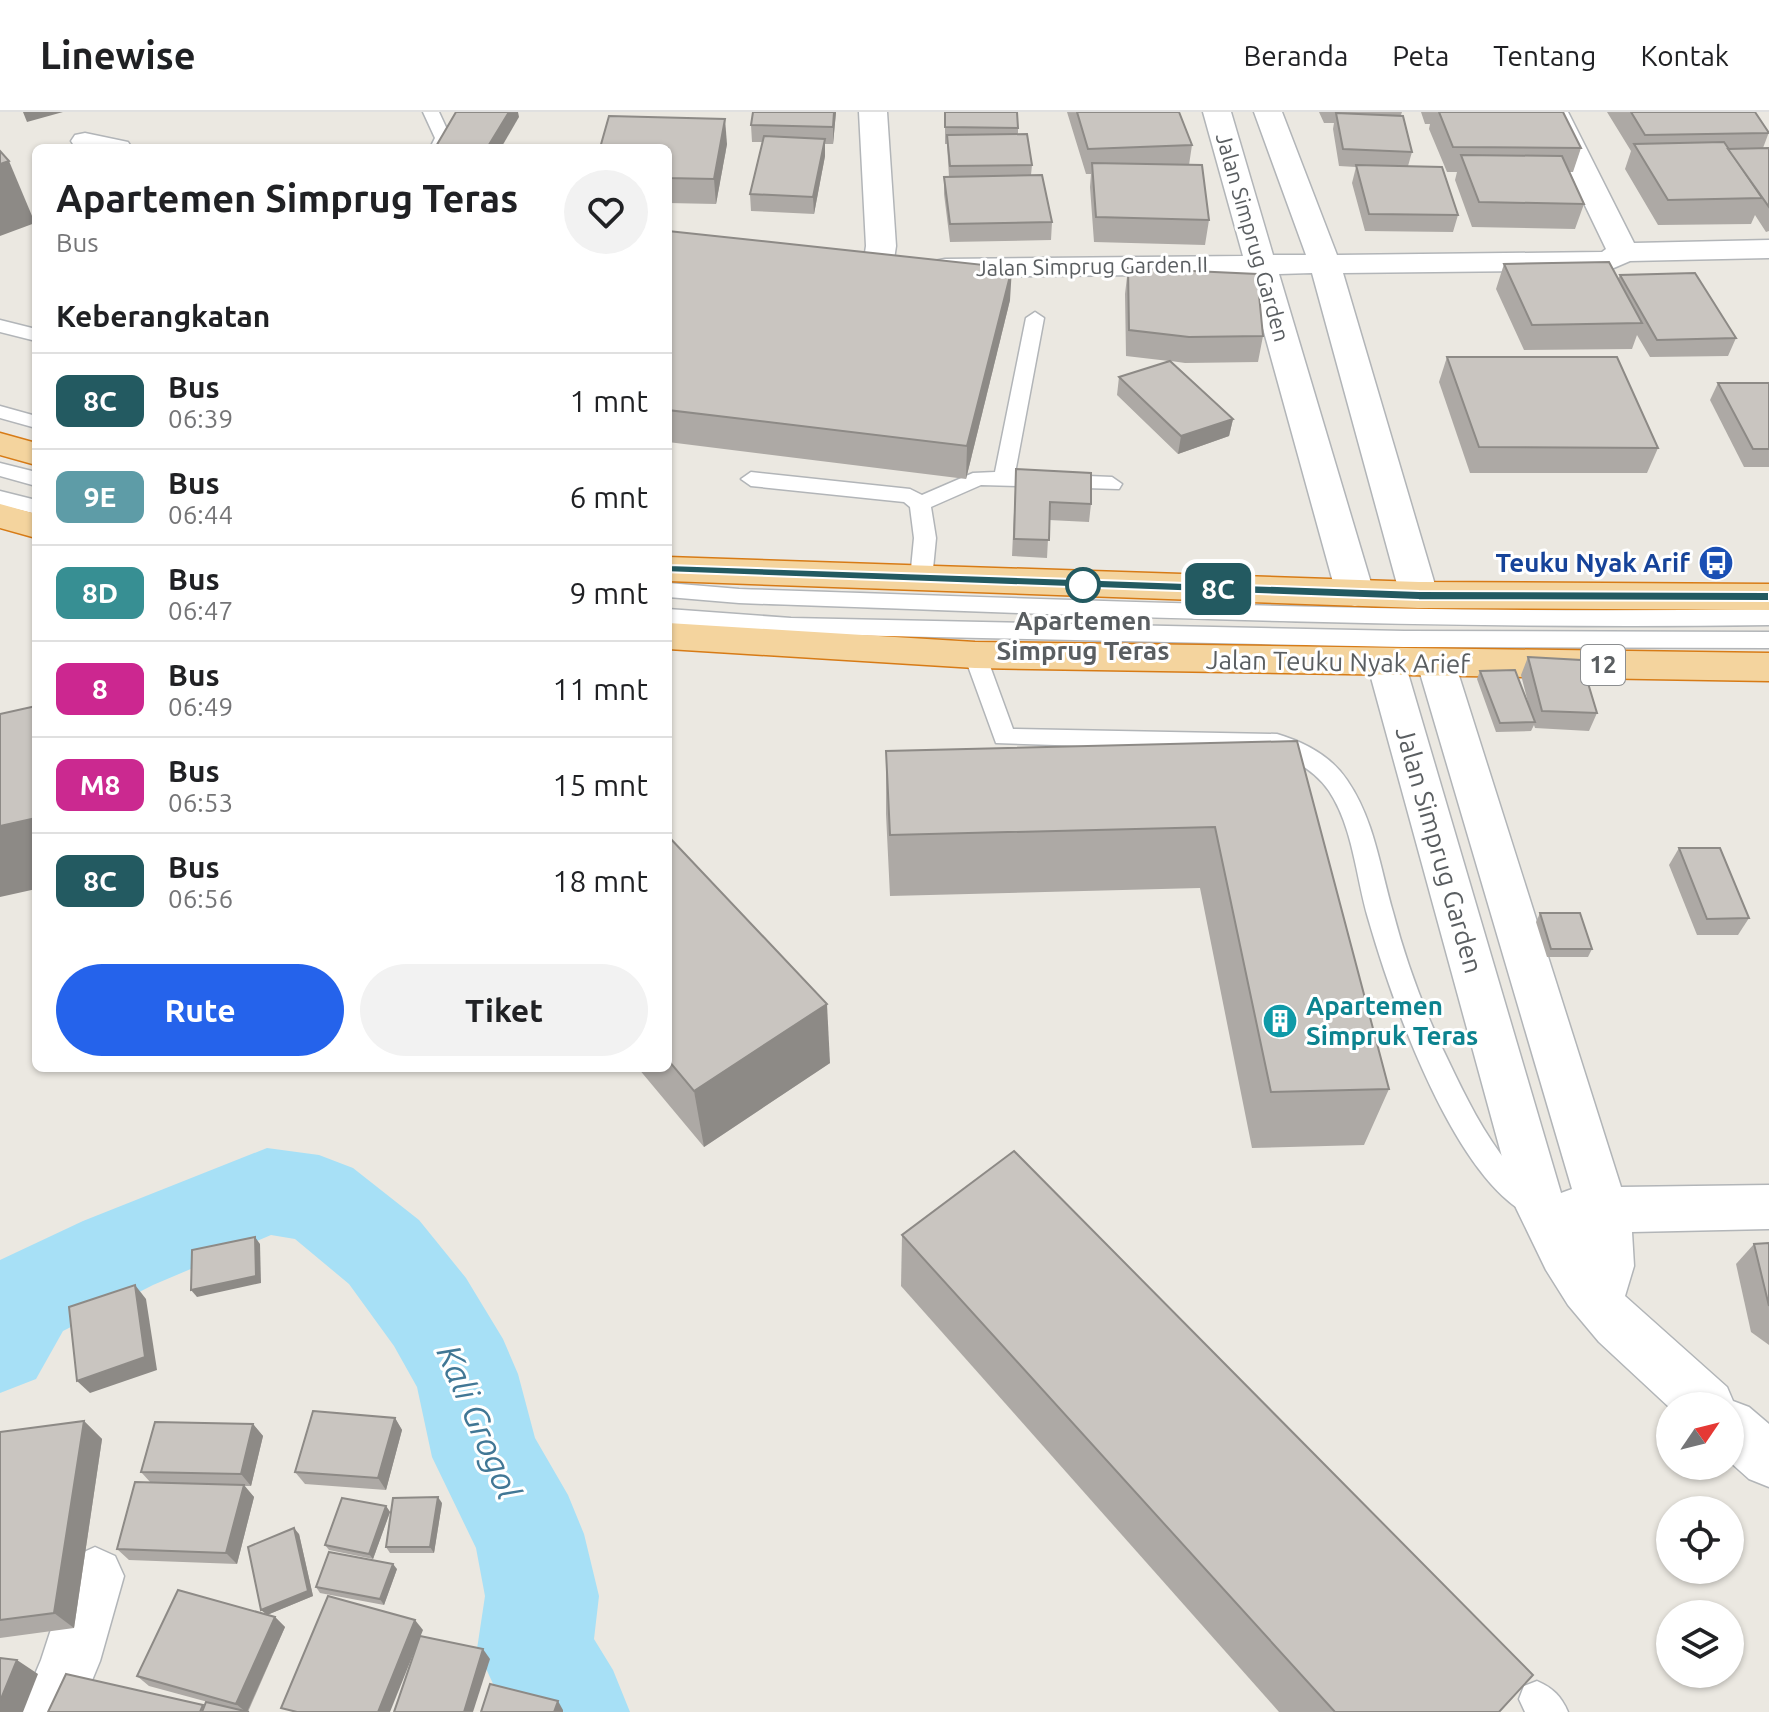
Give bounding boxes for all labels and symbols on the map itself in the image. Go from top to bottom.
street label: Jalan Simprug Garden [1212,130,1295,344]
street label: Jalan Simprug Garden II [976,251,1208,280]
bus stop icon: Teuku Nyak Arif [1697,544,1735,582]
place label: Teuku Nyak Arif [1495,548,1690,577]
line badge: 8C [1182,563,1254,615]
marker: Apartemen Simprug Teras [1066,568,1100,602]
place label: Apartemen Simprug Teras [996,606,1170,665]
street label: Jalan Teuku Nyak Arief [1206,645,1472,678]
road number: 12 [1581,645,1625,685]
street label: Jalan Simprug Garden [1390,723,1489,977]
place label: Apartemen Simpruk Teras [1306,991,1478,1050]
building icon: Apartemen Simpruk Teras [1261,1002,1299,1040]
water label: Kali Grogol [430,1339,530,1505]
north arrow [1656,1392,1744,1480]

